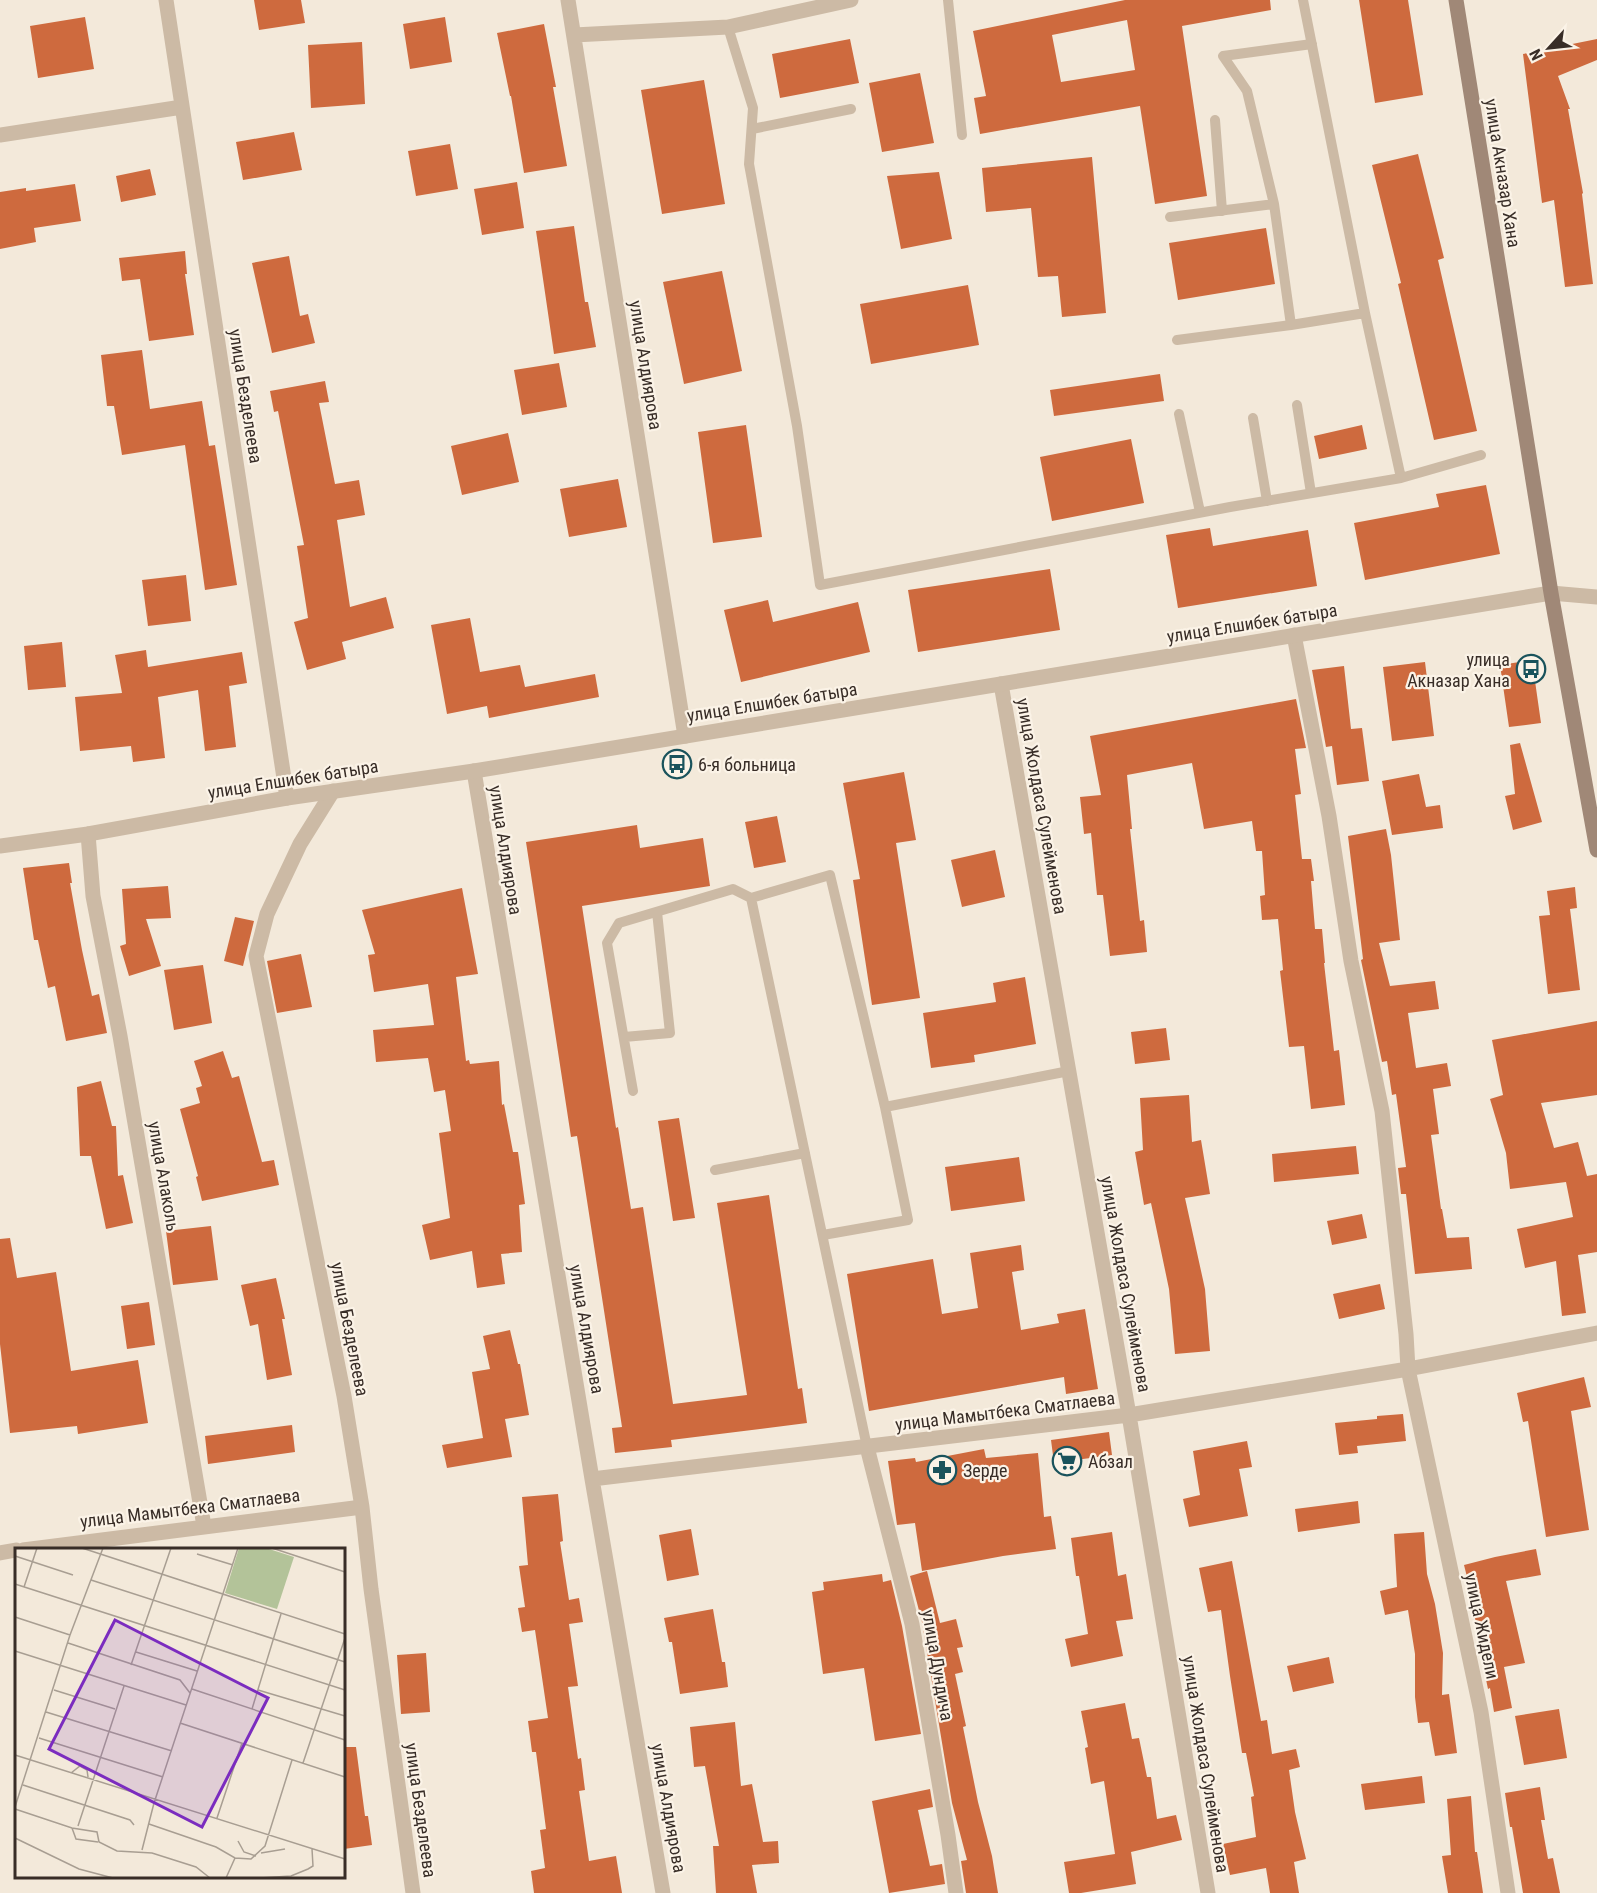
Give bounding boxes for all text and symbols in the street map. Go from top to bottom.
north arrow [1519,18,1579,78]
text: N [1525,46,1547,63]
street label: улица Акназар Хана [1481,97,1525,249]
street label: улица Алдиярова [625,299,667,431]
street label: улица Безделеева [225,327,267,465]
street label: улица Елшибек батыра [1165,599,1339,647]
place label: улица Акназар Хана [1407,649,1510,691]
bus stop icon: улица Акназар Хана [1515,653,1547,685]
street label: улица Елшибек батыра [685,678,859,726]
street label: улица Жолдаса Сулейменова [1013,696,1071,916]
bus stop icon: 6-я больница [661,748,693,780]
place label: 6-я больница [698,754,796,775]
street label: улица Елшибек батыра [206,755,380,803]
street label: улица Алдиярова [485,784,527,916]
street label: улица Алаколь [144,1119,184,1233]
street label: улица Жолдаса Сулейменова [1097,1174,1155,1394]
street label: улица Безделеева [327,1260,373,1398]
street label: улица Алдиярова [565,1263,609,1395]
street label: улица Мамытбека Сматлаева [894,1387,1116,1435]
supermarket icon: Абзал [1051,1445,1083,1477]
place label: Абзал [1088,1451,1133,1472]
pharmacy icon: Зерде [926,1454,958,1486]
place label: Зерде [963,1460,1008,1481]
street label: улица Мамытбека Сматлаева [79,1484,301,1532]
inset map [15,1548,345,1878]
street label: улица Жидели [1461,1571,1503,1681]
street label: улица Дундича [918,1608,958,1722]
street label: улица Жолдаса Сулейменова [1178,1654,1234,1874]
street label: улица Безделеева [401,1741,441,1879]
street label: улица Алдиярова [647,1742,691,1874]

